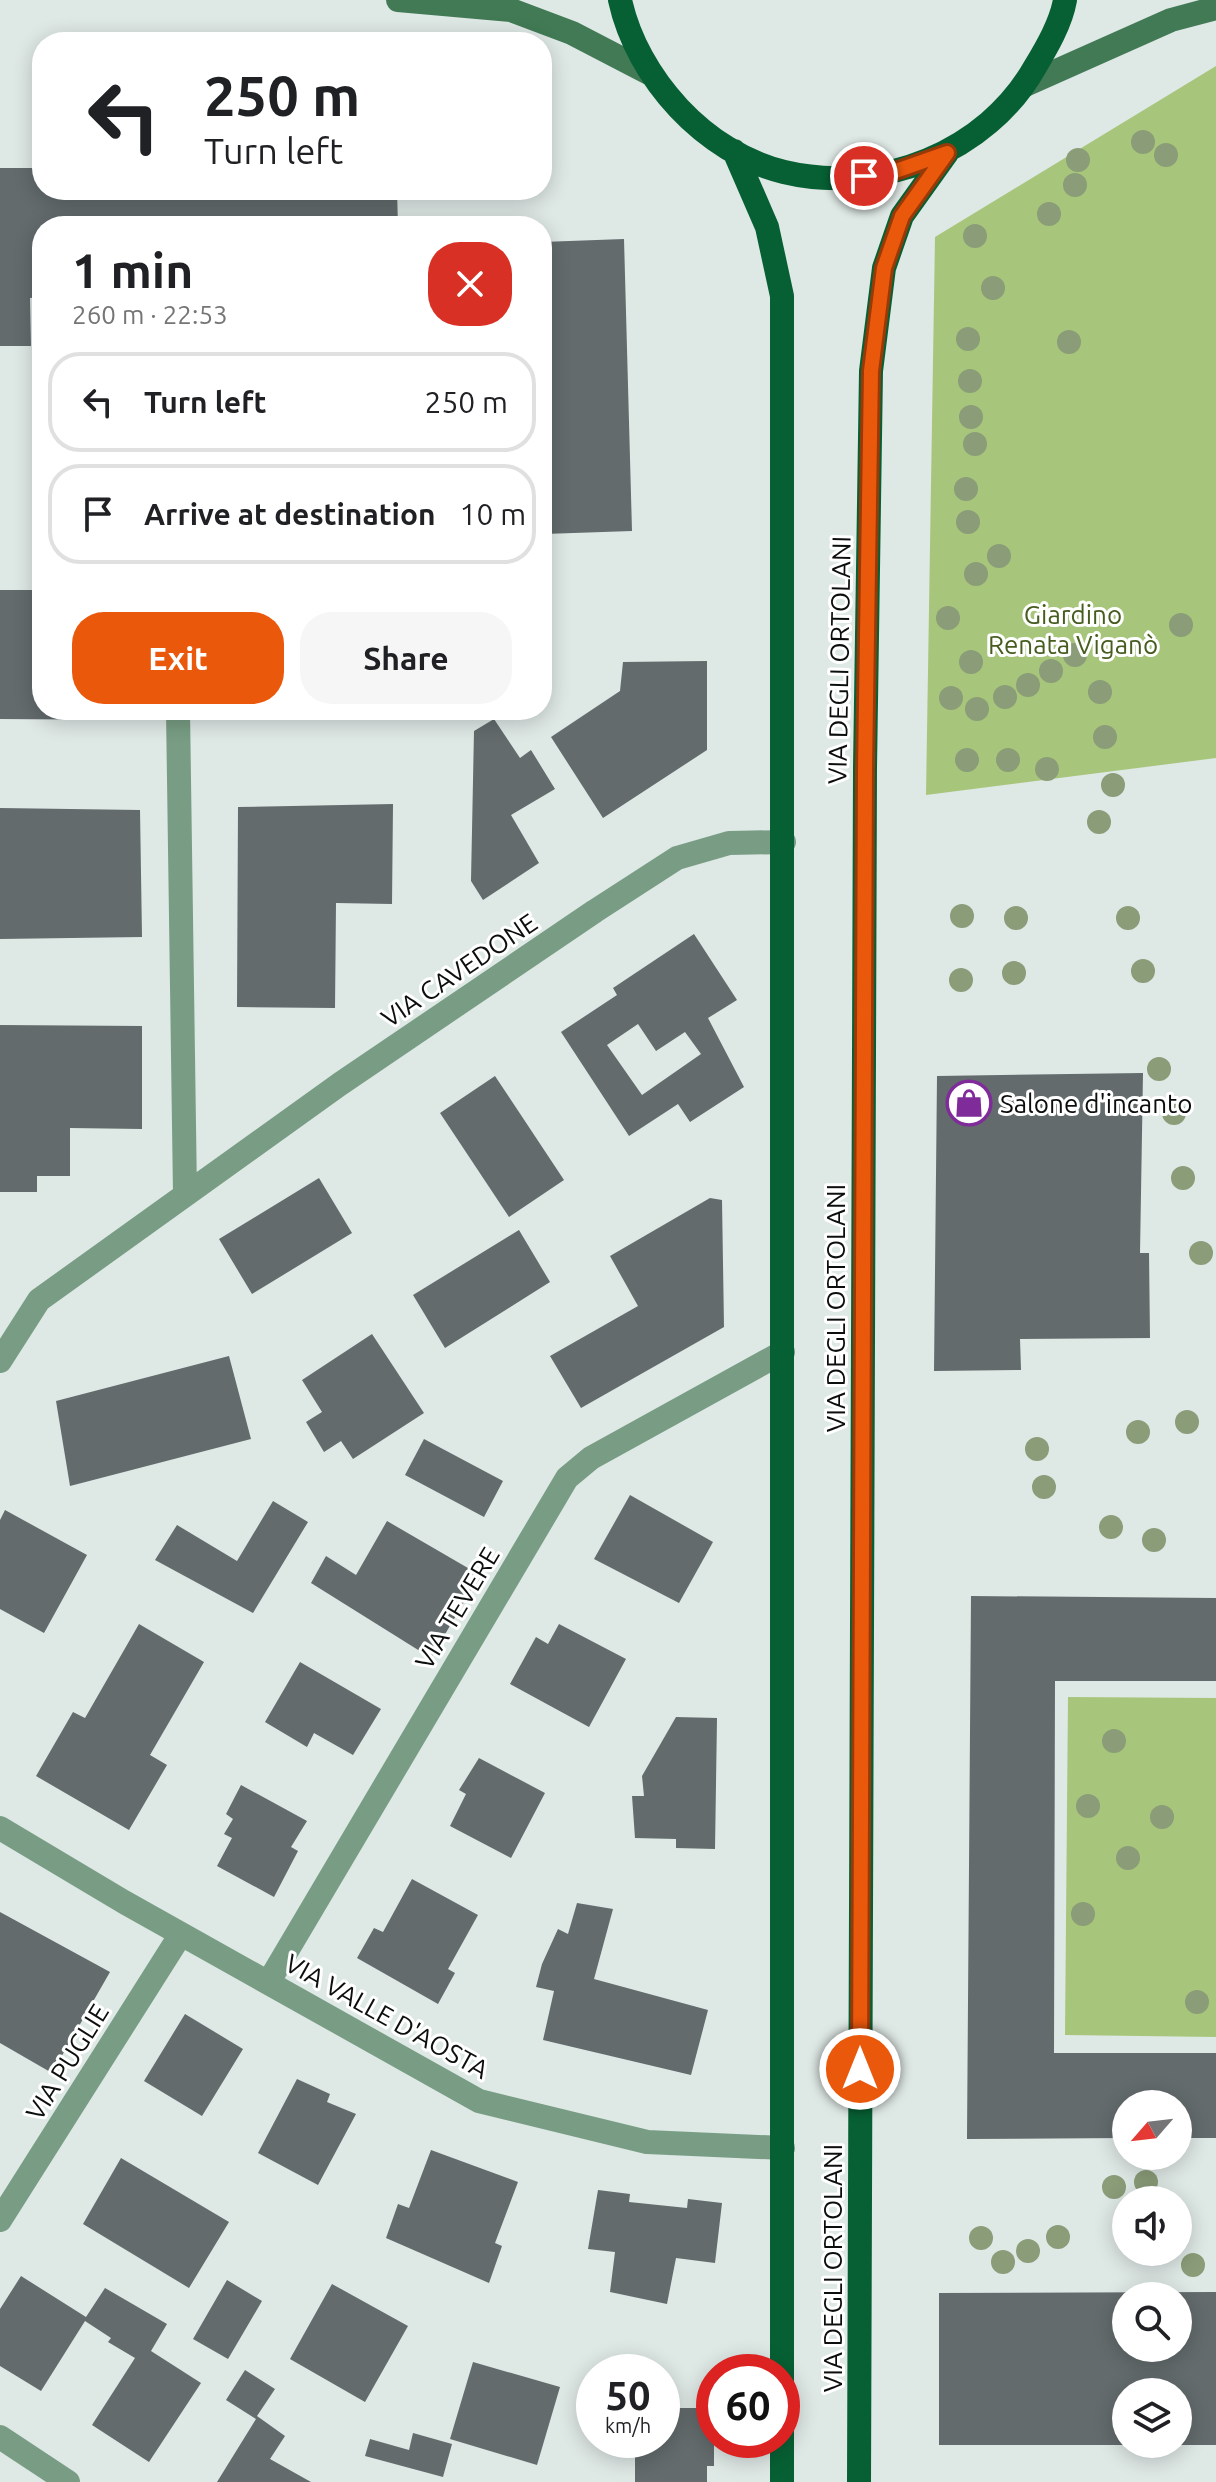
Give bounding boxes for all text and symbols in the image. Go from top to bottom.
icon: left [72,64,176,168]
text: 250 m [204,64,360,127]
text: Turn left [204,130,343,171]
pin [830,142,898,210]
icon: arrive [842,154,886,198]
button: close [428,242,512,326]
text: 1 min [72,243,193,297]
text: 260 m · 22:53 [72,300,228,329]
icon: left [76,380,120,424]
text: Turn left [144,385,266,419]
text: 250 m [424,385,508,419]
icon: arrive [76,492,120,536]
text: Arrive at destination [144,497,436,531]
text: 10 m [460,497,526,531]
street label: VIA DEGLI ORTOLANI [822,536,856,784]
park label: Giardino Renata Viganò [988,600,1158,659]
button: Exit [72,612,284,704]
button: Share [300,612,512,704]
street label: VIA CAVEDONE [376,907,542,1033]
shop icon: Salone d'incanto [945,1079,993,1127]
place label: Salone d'incanto [1000,1089,1192,1118]
street label: VIA DEGLI ORTOLANI [821,1184,850,1432]
street label: VIA TEVERE [409,1542,505,1674]
street label: VIA VALLE D'AOSTA [280,1948,494,2084]
street label: VIA PUGLIE [20,1999,114,2125]
position arrow [818,2027,902,2111]
north arrow [1112,2090,1192,2170]
map controls [1112,2090,1192,2458]
street label: VIA DEGLI ORTOLANI [818,2144,847,2392]
button: sound [1112,2186,1192,2266]
button: search [1112,2282,1192,2362]
speed limit sign: 60 [696,2354,800,2458]
text: 50 [605,2373,651,2418]
button: layers [1112,2378,1192,2458]
text: km/h [605,2414,651,2437]

